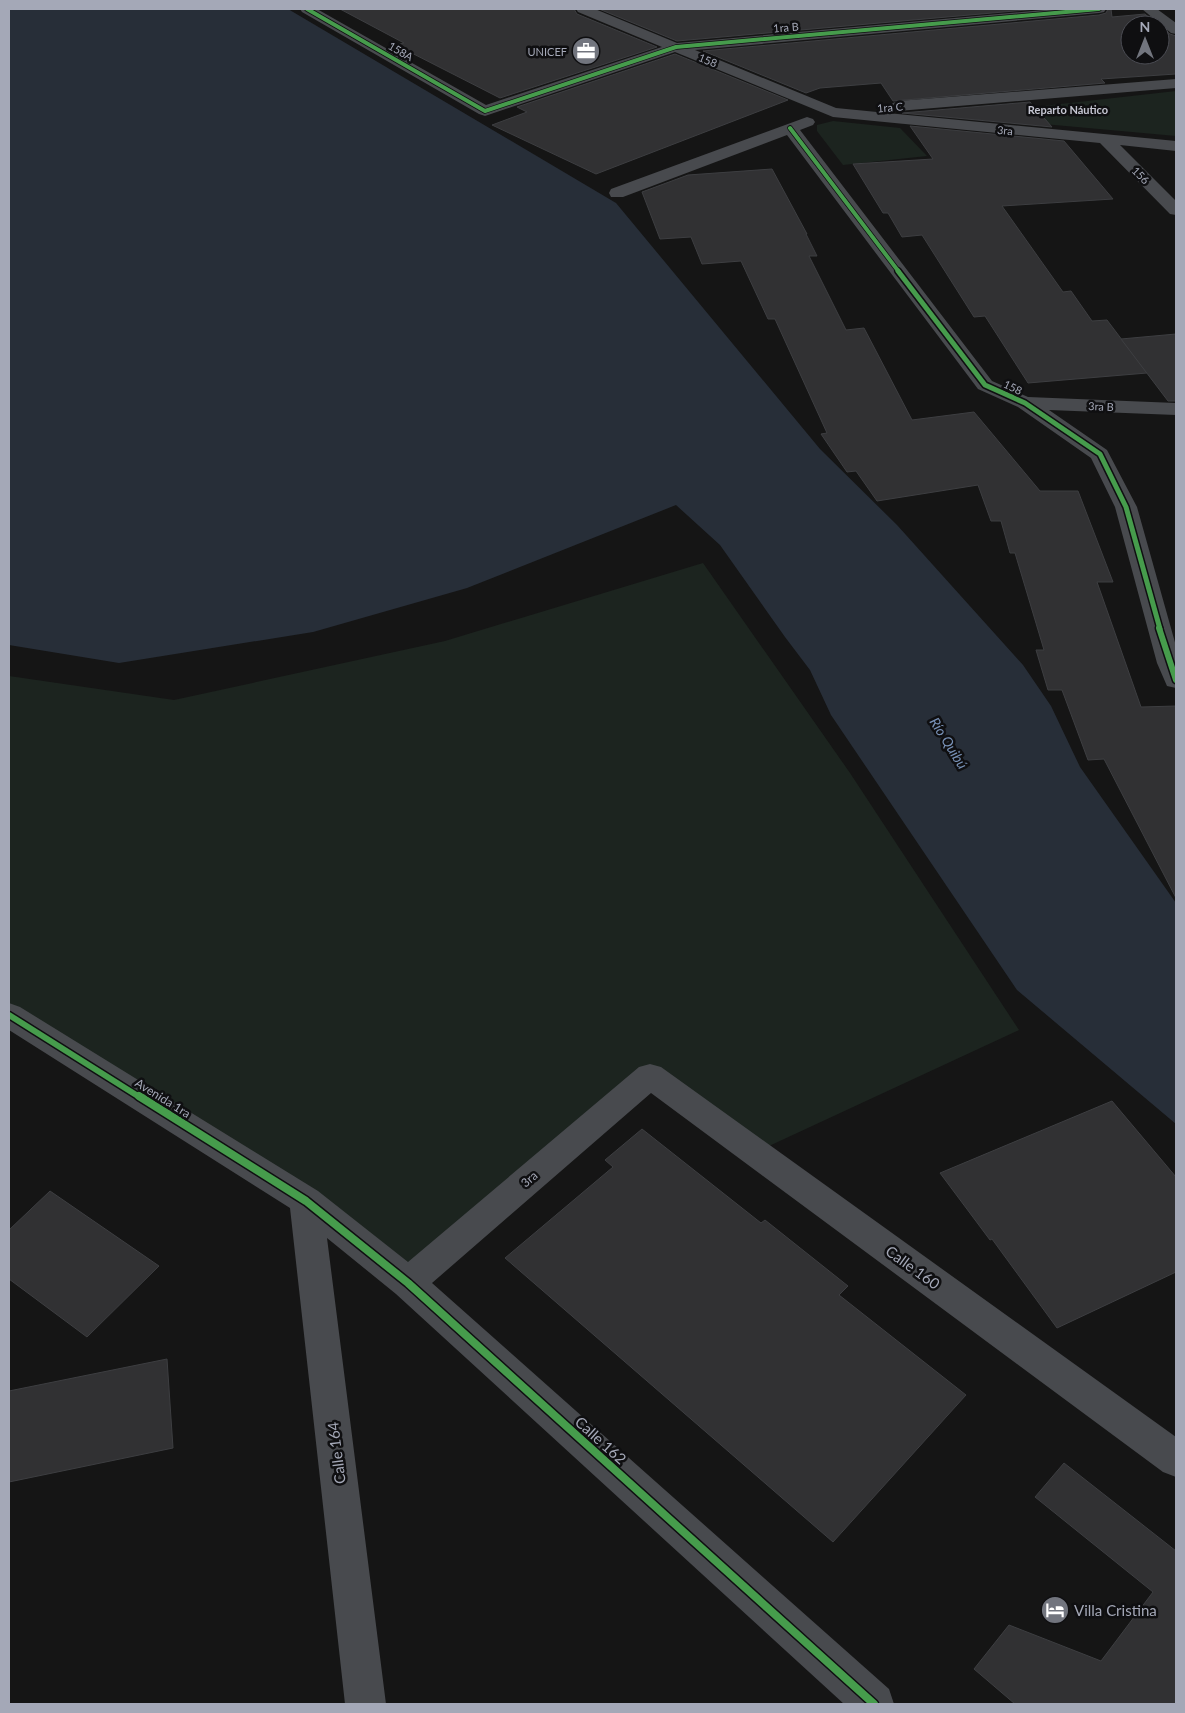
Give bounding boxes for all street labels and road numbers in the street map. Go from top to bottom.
street label: 1ra B [773,19,799,35]
street label: 158A [386,39,416,64]
street label: 158 [697,50,719,70]
street label: 1ra C [877,99,904,115]
street label: 3ra [996,123,1014,137]
street label: 156 [1130,164,1152,186]
street label: 158 [1002,377,1024,397]
street label: 3ra B [1088,399,1114,413]
street label: Avenida 1ra [133,1075,194,1121]
street label: 3ra [518,1168,540,1190]
street label: Calle 160 [882,1241,944,1293]
street label: Calle 162 [572,1412,630,1468]
street label: Calle 164 [323,1421,349,1485]

